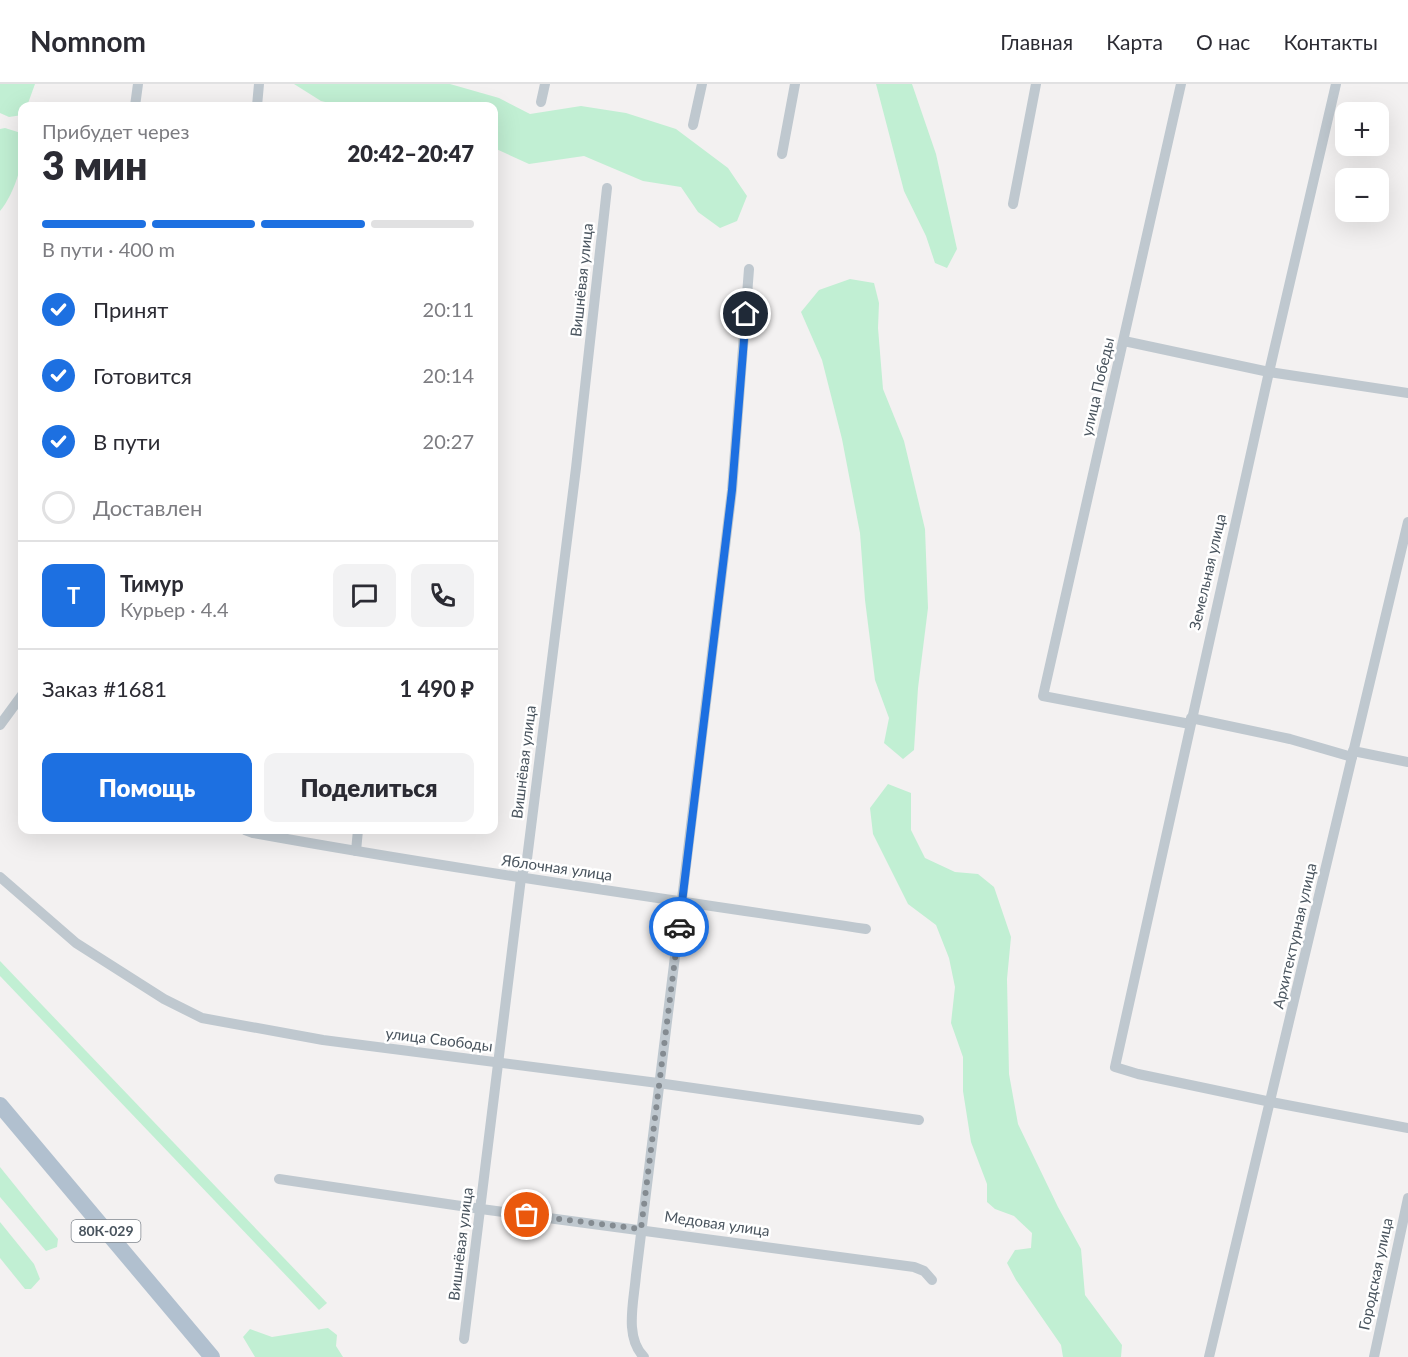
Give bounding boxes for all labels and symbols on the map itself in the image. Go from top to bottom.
street label: Вишнёвая улица [566,222,596,338]
pin [720,288,771,339]
street label: улица Победы [1077,336,1117,438]
street label: Земельная улица [1185,512,1229,632]
street label: Вишнёвая улица [507,704,539,820]
street label: Яблочная улица [500,850,614,884]
street label: Архитектурная улица [1268,861,1320,1010]
courier [649,897,709,957]
street label: улица Свободы [385,1024,494,1055]
street label: Вишнёвая улица [444,1186,476,1302]
pin [501,1189,552,1240]
street label: Медовая улица [663,1207,771,1239]
street label: Городская улица [1354,1216,1396,1332]
road number: 80К-029 [72,1220,140,1242]

